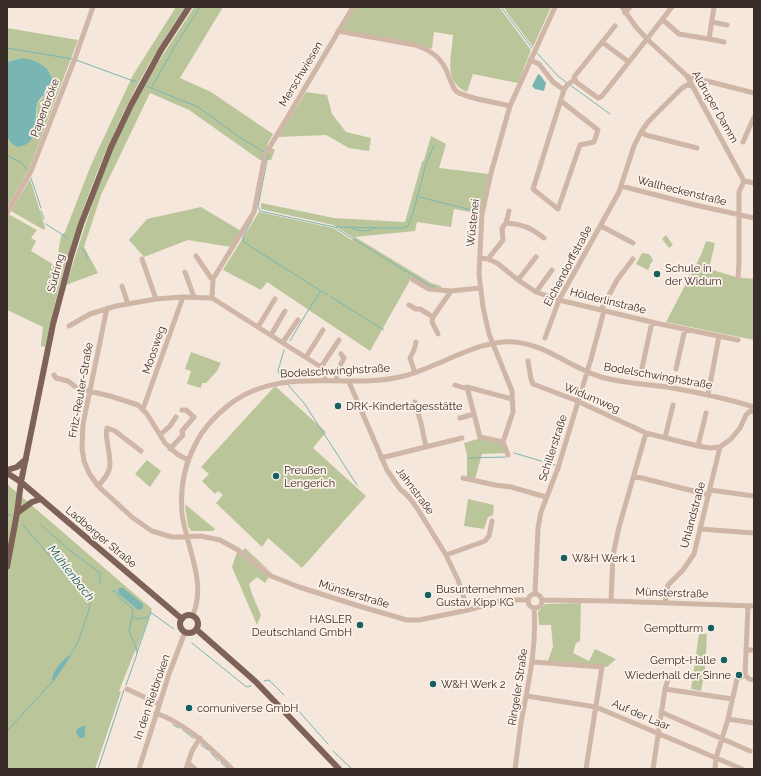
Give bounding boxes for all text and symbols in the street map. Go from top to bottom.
street label: Merschwiesen [277,39,325,109]
street label: Aldruper Damm [689,69,741,145]
street label: Papenbröke [28,76,62,139]
street label: Wallheckenstraße [636,174,729,209]
street label: Wüstenei [464,198,482,248]
street label: Eichendorffstraße [541,223,595,309]
street label: Südring [45,252,67,294]
place label: Schule in der Widum [665,262,722,288]
marker: Schule in der Widum [652,269,662,279]
street label: Hölderlinstraße [569,285,648,317]
street label: Moosweg [140,324,168,376]
street label: Fritz-Reuter-Straße [66,341,96,439]
street label: Bodelschwinghstraße [603,360,714,392]
street label: Bodelschwinghstraße [280,362,391,380]
street label: Widumweg [562,380,622,416]
place label: DRK-Kindertagesstätte [346,400,463,413]
marker: DRK-Kindertagesstätte [333,401,343,411]
street label: Schillerstraße [536,413,570,483]
place label: Preußen Lengerich [284,464,335,490]
street label: Jahnstraße [393,465,437,517]
marker: Preußen Lengerich [271,471,281,481]
street label: Uhlandstraße [678,480,708,550]
street label: Ladberger Straße [63,504,139,571]
water label: Mühlenbach [45,542,97,604]
place label: W&H Werk 1 [572,552,636,565]
marker: W&H Werk 1 [559,553,569,563]
street label: Münsterstraße [317,577,391,611]
place label: Busunternehmen Gustav Kipp KG [436,583,524,609]
street label: Münsterstraße [635,585,709,601]
marker: Busunternehmen Gustav Kipp KG [423,590,433,600]
place label: HASLER Deutschland GmbH [252,613,352,639]
marker: HASLER Deutschland GmbH [355,620,365,630]
place label: Gemptturm [644,622,703,635]
marker: Gemptturm [706,623,716,633]
street label: Ringeler Straße [506,647,531,726]
street label: In den Rietbroken [131,653,173,741]
place label: Gempt-Halle [650,654,717,667]
marker: Gempt-Halle [719,655,729,665]
place label: Wiederhall der Sinne [625,669,732,682]
marker: Wiederhall der Sinne [734,670,744,680]
place label: W&H Werk 2 [441,678,506,691]
marker: W&H Werk 2 [428,679,438,689]
street label: Auf der Laar [610,697,672,733]
place label: comuniverse GmbH [197,702,298,715]
marker: comuniverse GmbH [184,703,194,713]

